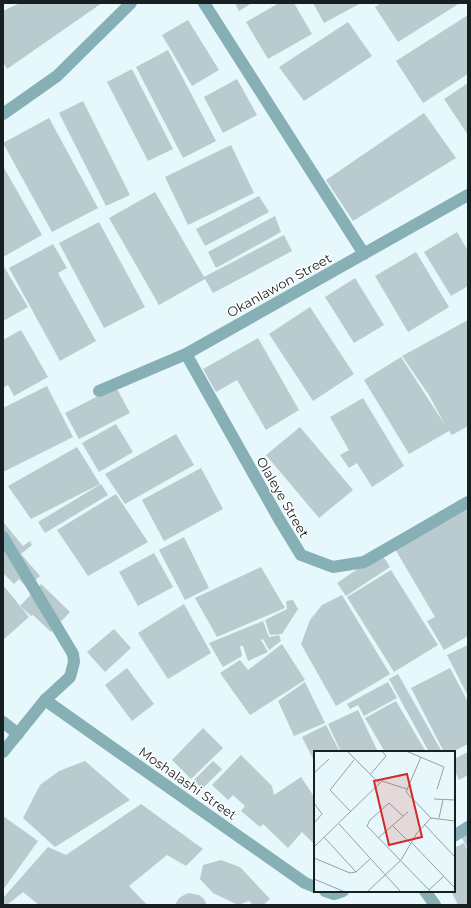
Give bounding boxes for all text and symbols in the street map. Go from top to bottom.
street label: Okanlawon Street [224,250,334,320]
street label: Olaleye Street [253,454,313,540]
street label: Moshalashi Street [136,743,240,823]
inset map [314,751,455,892]

